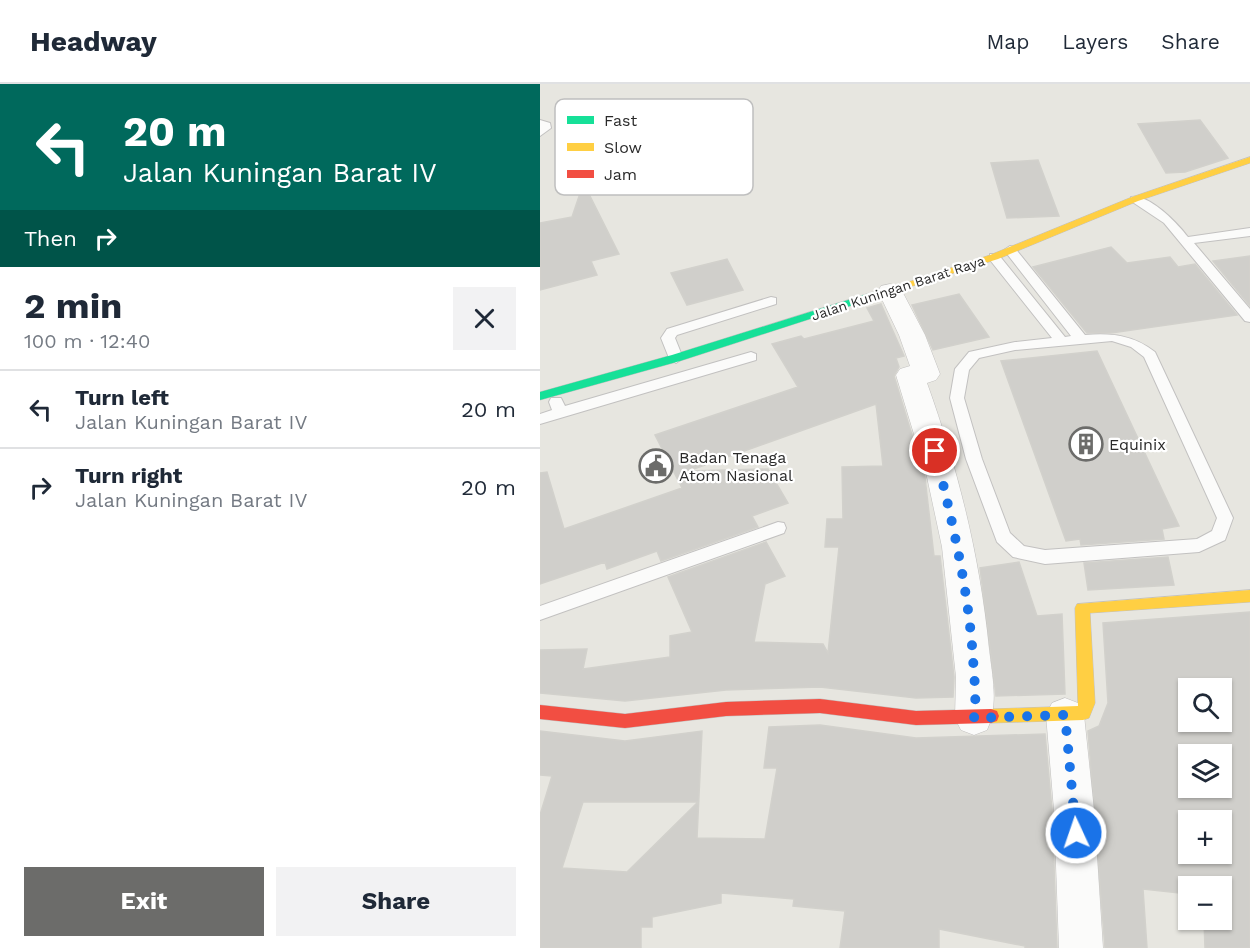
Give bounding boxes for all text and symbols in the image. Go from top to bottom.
text: Headway [30,25,157,58]
text: Map [986,29,1029,54]
text: Layers [1062,29,1128,54]
text: Share [1161,29,1220,54]
legend [555,99,753,195]
text: 20 m [123,107,227,156]
icon: left [24,108,102,186]
text: Fast [604,111,637,130]
text: Slow [604,138,642,157]
text: Jalan Kuningan Barat IV [123,157,437,189]
text: Jam [604,165,637,184]
icon: right [89,222,122,255]
text: Then [24,226,77,251]
street label: Jalan Kuningan Barat Raya [809,252,987,324]
text: 2 min [24,285,122,327]
button: close [453,287,516,350]
text: 100 m · 12:40 [24,329,150,353]
text: Turn left [75,385,169,410]
icon: left [24,393,57,426]
text: 20 m [461,397,516,422]
text: Jalan Kuningan Barat IV [75,410,307,434]
pin [909,425,960,476]
building icon: Equinix [1068,426,1104,462]
icon: arrive [918,434,951,467]
place label: Equinix [1109,435,1166,454]
public building icon: Badan Tenaga Atom Nasional [638,448,674,484]
place label: Badan Tenaga Atom Nasional [679,448,793,485]
text: Turn right [75,463,182,488]
icon: right [24,471,57,504]
text: 20 m [461,475,516,500]
text: Jalan Kuningan Barat IV [75,488,307,512]
map controls [1178,678,1232,930]
button: search [1178,678,1232,732]
button: layers [1178,744,1232,798]
position arrow [1044,801,1108,865]
button: + [1178,810,1232,864]
button: Exit [24,867,264,936]
button: Share [276,867,516,936]
button: − [1178,876,1232,930]

